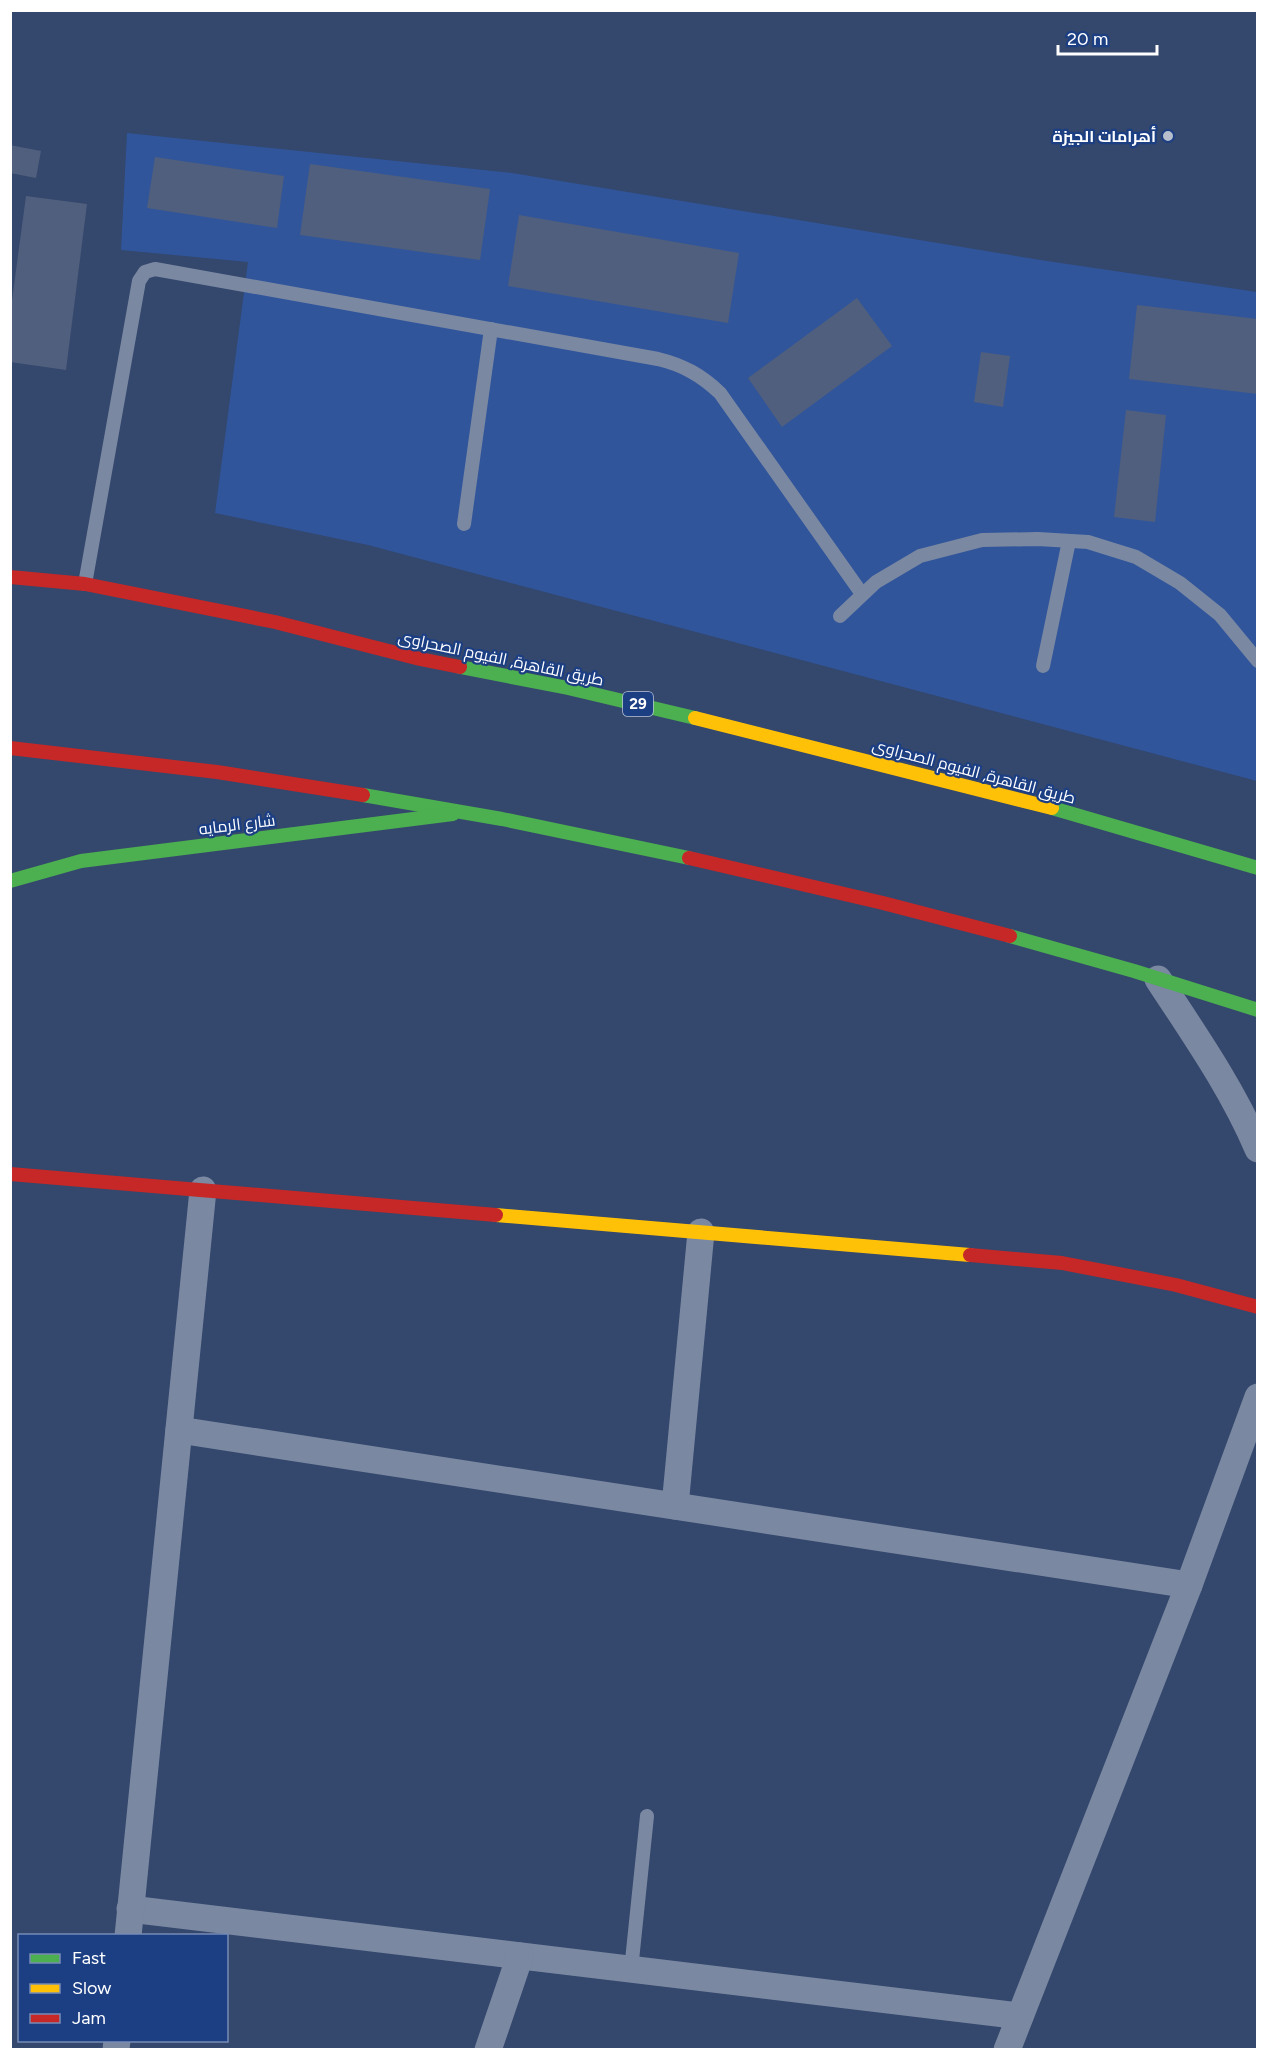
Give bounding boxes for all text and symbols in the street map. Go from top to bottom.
scale bar [1058,18,1157,56]
text: 20 m [1067,28,1108,50]
place label: أهرامات الجيزة [1052,126,1156,146]
marker: أهرامات الجيزة [1161,129,1175,143]
street label: طريق القاهرة, الفيوم الصحراوى [396,627,605,692]
road number: 29 [623,692,653,716]
street label: طريق القاهرة, الفيوم الصحراوى [870,735,1078,810]
street label: شارع الرمايه [198,810,277,841]
legend [18,1934,228,2042]
text: Fast [72,1947,106,1969]
text: Slow [72,1977,111,1999]
text: Jam [72,2007,106,2029]

